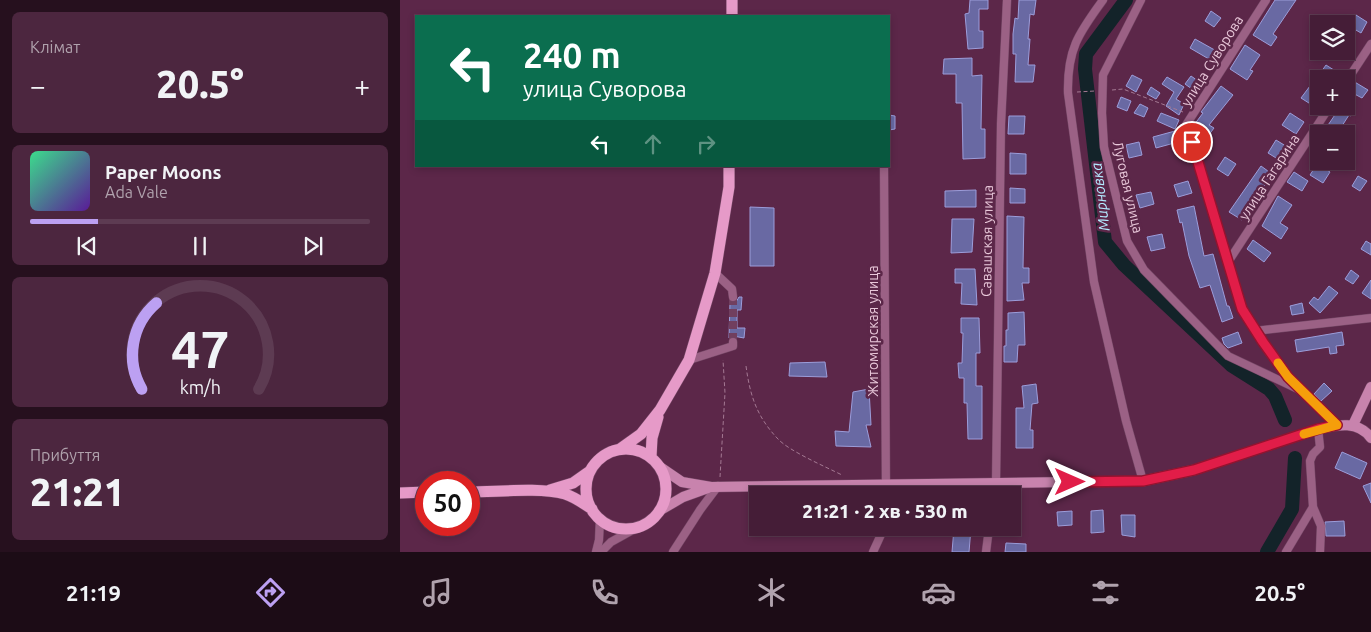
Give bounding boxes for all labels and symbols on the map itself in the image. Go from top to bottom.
street label: улица Суворова [1178,13,1246,109]
pin [1171,121,1213,163]
street label: улица Гагарина [1235,131,1303,223]
street label: Луговая улица [1110,139,1146,235]
water label: Мирновка [1087,162,1113,232]
street label: Савашская улица [978,185,996,297]
street label: Житомирская улица [865,265,881,397]
position arrow [1043,455,1095,507]
speed limit sign: 50 [415,471,480,536]

